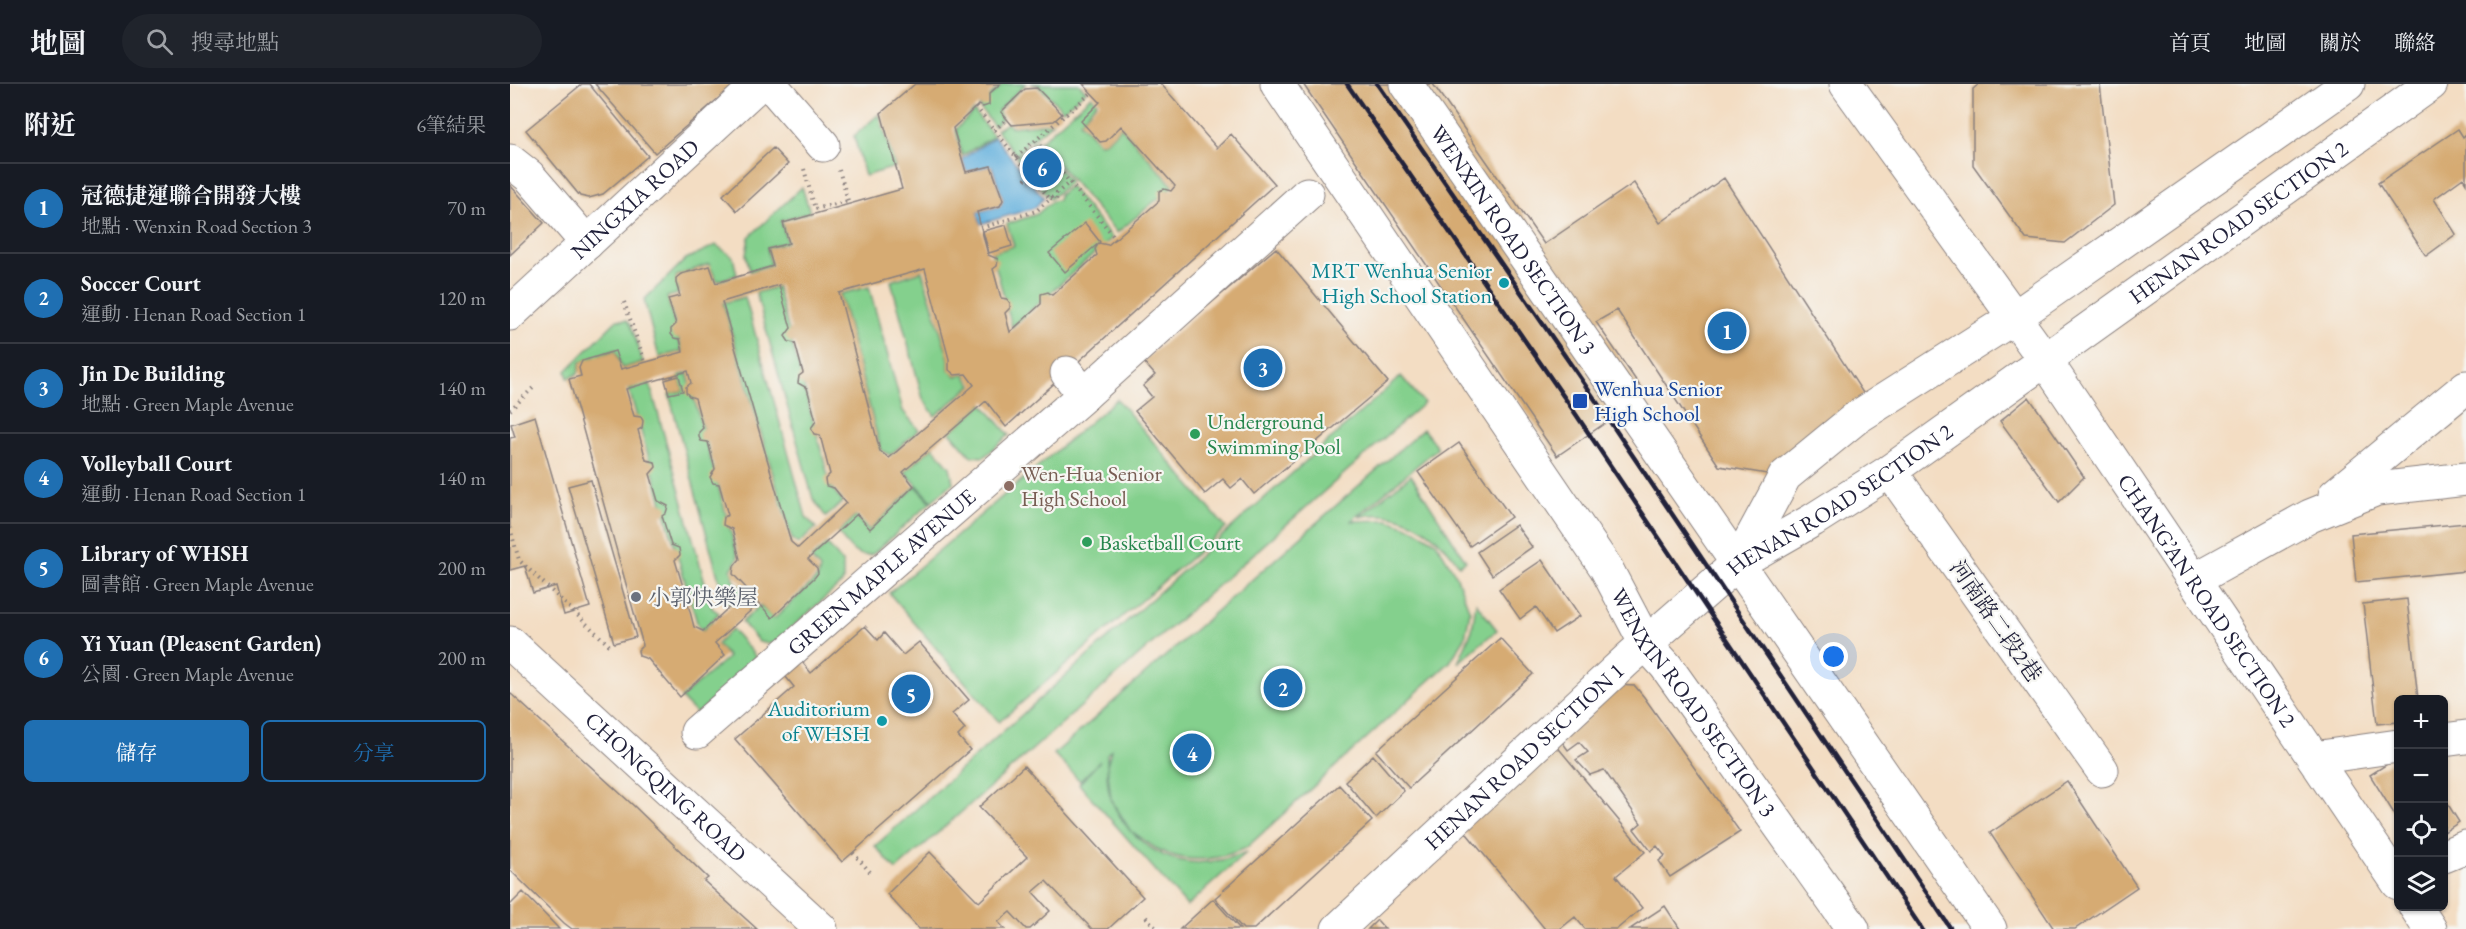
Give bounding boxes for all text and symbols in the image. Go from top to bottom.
search box [122,14,542,68]
text: 地圖 [30,25,86,61]
icon: search [143,25,176,58]
text: 搜尋地點 [191,28,279,57]
text: 首頁 [2169,29,2211,56]
text: 地圖 [2244,29,2286,56]
text: 關於 [2319,29,2361,56]
text: 聯絡 [2394,29,2436,56]
text: 附近 [24,108,76,142]
text: 6筆結果 [416,112,486,138]
street label: WENXIN ROAD SECTION 3 [1424,119,1603,360]
street label: NINGXIA ROAD [565,132,705,265]
street label: HENAN ROAD SECTION 2 [2123,134,2354,310]
pin: 6 [1022,146,1062,190]
text: 冠德捷運聯合開發大樓 [81,181,301,210]
text: 1 [38,195,49,221]
text: 70 m [447,195,486,221]
text: 地點 · Wenxin Road Section 3 [81,213,312,239]
place label: MRT Wenhua Senior High School Station [1311,256,1493,310]
text: Soccer Court [81,269,201,298]
marker: MRT Wenhua Senior High School Station [1497,276,1511,290]
text: 2 [38,285,49,311]
text: 120 m [438,285,486,311]
text: 運動 · Henan Road Section 1 [81,301,306,327]
pin: 1 [1708,308,1746,354]
pin: 3 [1244,346,1282,390]
text: Jin De Building [81,359,225,388]
place label: Wenhua Senior High School [1594,374,1723,428]
text: 3 [38,375,49,401]
text: 140 m [438,375,486,401]
text: 地點 · Green Maple Avenue [81,391,294,417]
marker: Wenhua Senior High School [1571,392,1589,410]
place label: Underground Swimming Pool [1207,407,1341,461]
street label: HENAN ROAD SECTION 2 [1720,416,1958,581]
marker: Underground Swimming Pool [1188,427,1202,441]
text: Volleyball Court [81,449,232,478]
place label: Wen-Hua Senior High School [1021,459,1162,513]
text: 4 [38,465,49,491]
text: 140 m [438,465,486,491]
street label: CHANG’AN ROAD SECTION 2 [2111,468,2303,733]
marker: Wen-Hua Senior High School [1002,479,1016,493]
text: 運動 · Henan Road Section 1 [81,481,306,507]
street label: GREEN MAPLE AVENUE [781,482,981,662]
place label: Basketball Court [1099,528,1241,557]
marker: Basketball Court [1080,535,1094,549]
text: Library of WHSH [81,539,249,568]
street label: 河南路二段2巷 [1943,554,2049,688]
text: 5 [38,555,49,581]
text: 200 m [438,555,486,581]
text: 圖書館 · Green Maple Avenue [81,571,314,597]
place label: 小郭快樂屋 [648,583,758,612]
street label: WENXIN ROAD SECTION 3 [1605,583,1783,822]
marker: 小郭快樂屋 [629,590,643,604]
text: Yi Yuan (Pleasent Garden) [81,629,321,658]
your location [1819,642,1848,671]
text: 6 [38,645,49,671]
text: 200 m [438,645,486,671]
street label: HENAN ROAD SECTION 1 [1418,656,1630,856]
text: 公園 · Green Maple Avenue [81,661,294,687]
pin: 2 [1264,666,1302,710]
pin: 5 [892,672,930,716]
place label: Auditorium of WHSH [766,694,870,748]
map controls [2394,695,2448,911]
button: + [2394,695,2448,749]
street label: CHONGQING ROAD [579,705,753,868]
marker: Auditorium of WHSH [875,714,889,728]
button: 儲存 [24,720,249,782]
button: 分享 [261,720,486,782]
pin: 4 [1172,730,1212,776]
button: − [2394,749,2448,803]
button: locate [2394,803,2448,857]
button: layers [2394,857,2448,911]

